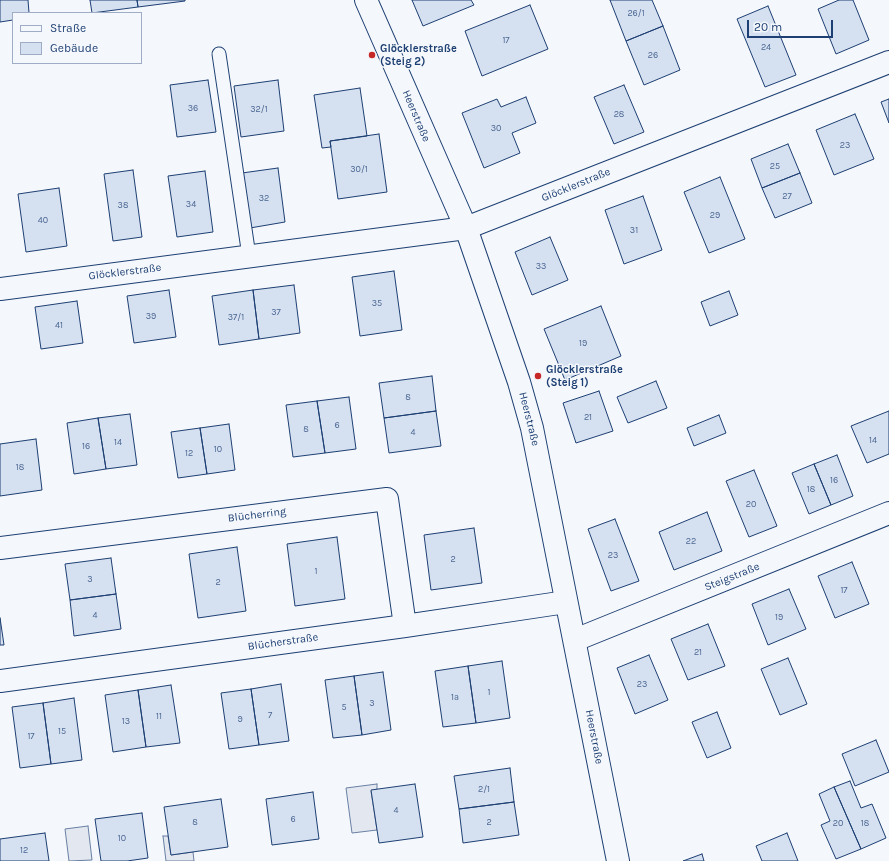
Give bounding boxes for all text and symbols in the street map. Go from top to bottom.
house number: 26/1 [627,8,645,18]
legend [12,12,142,64]
scale bar [749,12,835,38]
text: 20 m [754,20,782,34]
text: Straße [50,21,86,35]
house number: 17 [502,35,510,45]
text: Gebäude [50,41,98,55]
place label: Glöcklerstraße (Steig 2) [380,42,457,68]
house number: 24 [761,42,771,52]
marker: Glöcklerstraße (Steig 2) [367,50,377,60]
house number: 26 [648,50,658,60]
street label: Heerstraße [399,88,433,144]
house number: 36 [188,103,198,113]
house number: 32/1 [250,104,268,114]
house number: 28 [614,109,624,119]
house number: 30 [491,123,501,133]
house number: 23 [840,140,850,150]
house number: 25 [770,161,780,171]
house number: 30/1 [350,164,368,174]
street label: Glöcklerstraße [540,165,612,205]
house number: 27 [782,191,792,201]
house number: 32 [259,193,269,203]
house number: 34 [186,199,196,209]
house number: 38 [118,200,128,210]
house number: 29 [710,210,720,220]
house number: 40 [38,215,48,225]
house number: 31 [630,225,638,235]
street label: Glöcklerstraße [88,261,162,283]
house number: 33 [536,261,546,271]
house number: 35 [372,298,382,308]
house number: 37 [271,307,281,317]
house number: 39 [146,311,156,321]
house number: 37/1 [228,312,244,322]
house number: 41 [55,320,63,330]
house number: 19 [579,338,587,348]
place label: Glöcklerstraße (Steig 1) [546,363,623,389]
marker: Glöcklerstraße (Steig 1) [533,371,543,381]
street label: Heerstraße [516,391,542,447]
house number: 8 [405,392,411,402]
house number: 21 [584,412,592,422]
house number: 6 [334,420,340,430]
house number: 8 [303,424,309,434]
house number: 4 [410,427,416,437]
house number: 14 [869,435,877,445]
house number: 14 [114,437,122,447]
house number: 16 [82,441,90,451]
house number: 10 [214,444,222,454]
house number: 12 [185,448,193,458]
house number: 18 [16,462,24,472]
house number: 16 [830,475,838,485]
house number: 18 [807,484,815,494]
house number: 20 [746,499,756,509]
street label: Blücherring [227,505,287,525]
house number: 22 [686,536,696,546]
house number: 23 [608,550,618,560]
house number: 2 [450,554,456,564]
street label: Steigstraße [703,560,761,594]
house number: 1 [315,566,317,576]
house number: 3 [87,574,93,584]
house number: 2 [215,577,221,587]
house number: 17 [840,585,848,595]
house number: 4 [92,610,98,620]
house number: 19 [775,612,783,622]
street label: Blücherstraße [247,631,319,653]
house number: 21 [694,647,702,657]
house number: 23 [637,679,647,689]
house number: 1 [488,687,490,697]
house number: 1a [451,692,459,702]
house number: 3 [369,698,375,708]
house number: 5 [341,702,347,712]
street label: Heerstraße [582,709,606,765]
house number: 7 [268,710,272,720]
house number: 11 [156,711,162,721]
house number: 9 [237,714,243,724]
house number: 13 [122,716,130,726]
house number: 15 [58,726,66,736]
house number: 17 [27,731,35,741]
house number: 2/1 [478,784,490,794]
house number: 4 [393,805,399,815]
house number: 6 [290,814,296,824]
house number: 8 [192,817,198,827]
house number: 2 [486,817,492,827]
house number: 20 [833,818,843,828]
house number: 18 [861,818,869,828]
house number: 10 [118,833,126,843]
house number: 12 [20,845,28,855]

